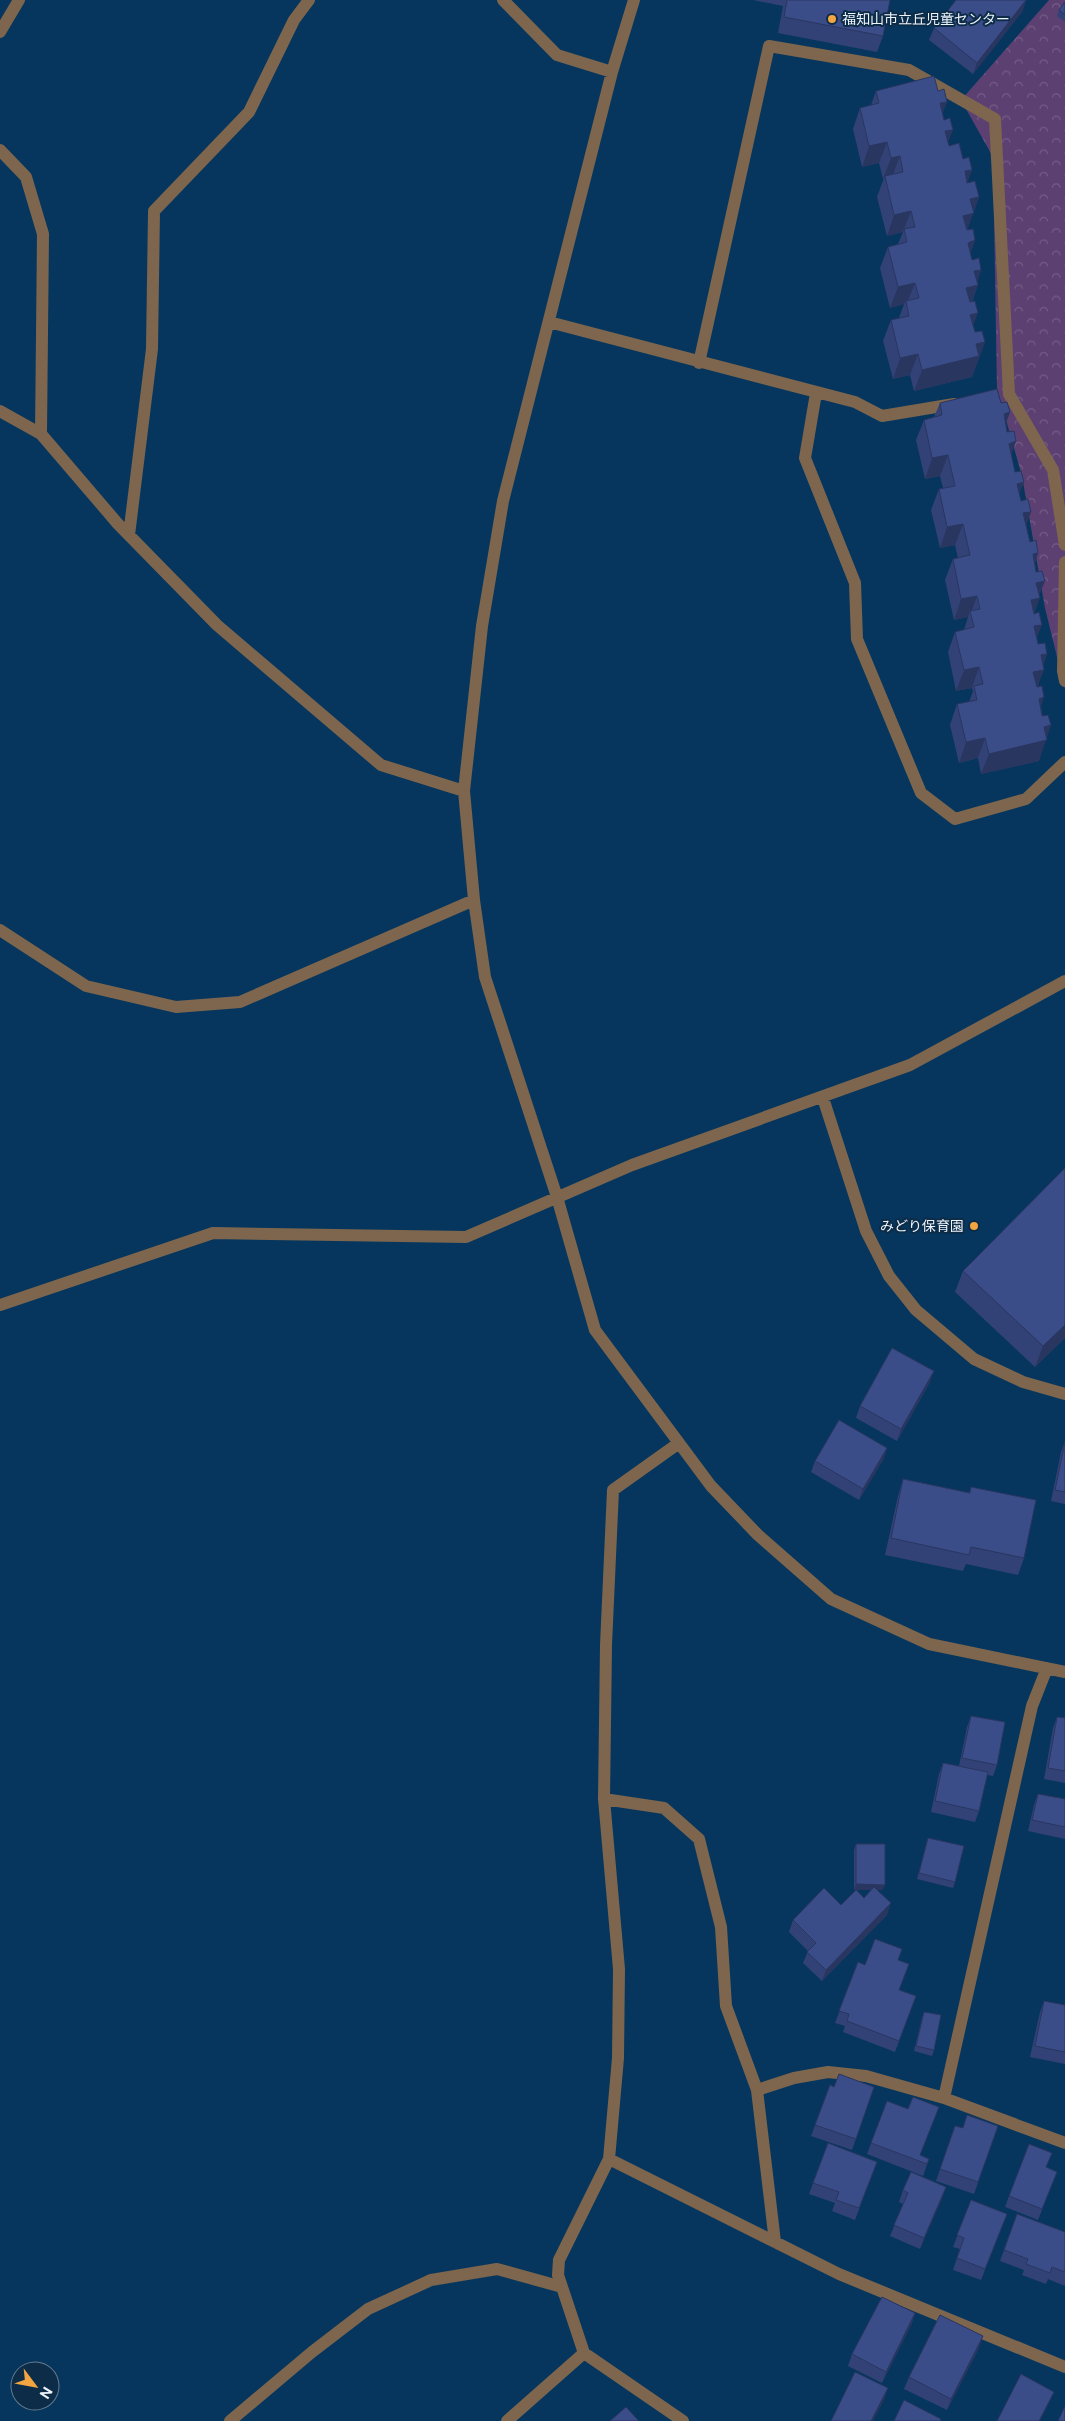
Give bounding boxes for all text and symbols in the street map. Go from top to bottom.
place label: 福知山市立丘児童センター [842,11,1010,27]
marker: 福知山市立丘児童センター [826,13,838,25]
place label: みどり保育園 [880,1218,964,1234]
marker: みどり保育園 [968,1220,980,1232]
north arrow [10,2361,60,2411]
text: N [36,2384,56,2402]

